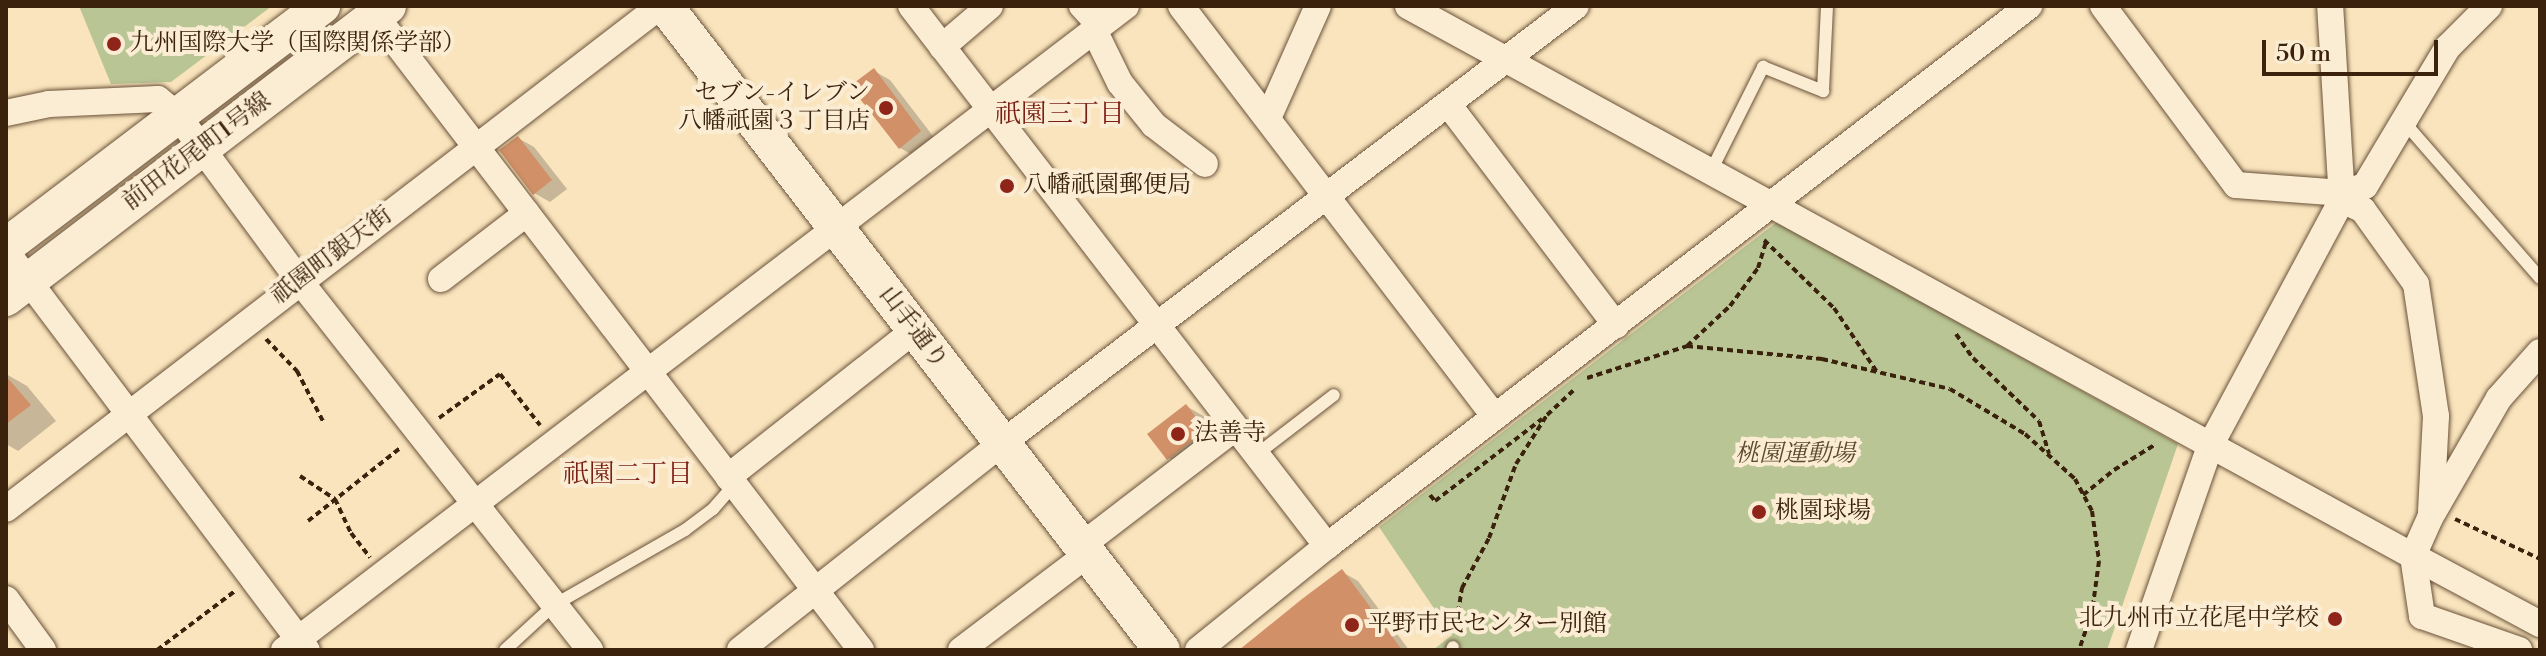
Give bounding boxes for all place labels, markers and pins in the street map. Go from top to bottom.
place label: 九州国際大学（国際関係学部） [130,30,466,58]
marker: 九州国際大学（国際関係学部） [105,35,123,53]
place label: セブン-イレブン 八幡祇園３丁目店 [678,80,870,136]
marker: セブン-イレブン 八幡祇園３丁目店 [877,99,895,117]
place label: 八幡祇園郵便局 [1023,172,1191,200]
marker: 八幡祇園郵便局 [998,177,1016,195]
place label: 法善寺 [1194,420,1266,448]
marker: 法善寺 [1169,425,1187,443]
place label: 桃園球場 [1775,498,1871,526]
marker: 桃園球場 [1750,503,1768,521]
place label: 北九州市立花尾中学校 [2079,605,2319,633]
marker: 北九州市立花尾中学校 [2326,610,2344,628]
place label: 平野市民センター別館 [1368,611,1608,639]
marker: 平野市民センター別館 [1343,616,1361,634]

